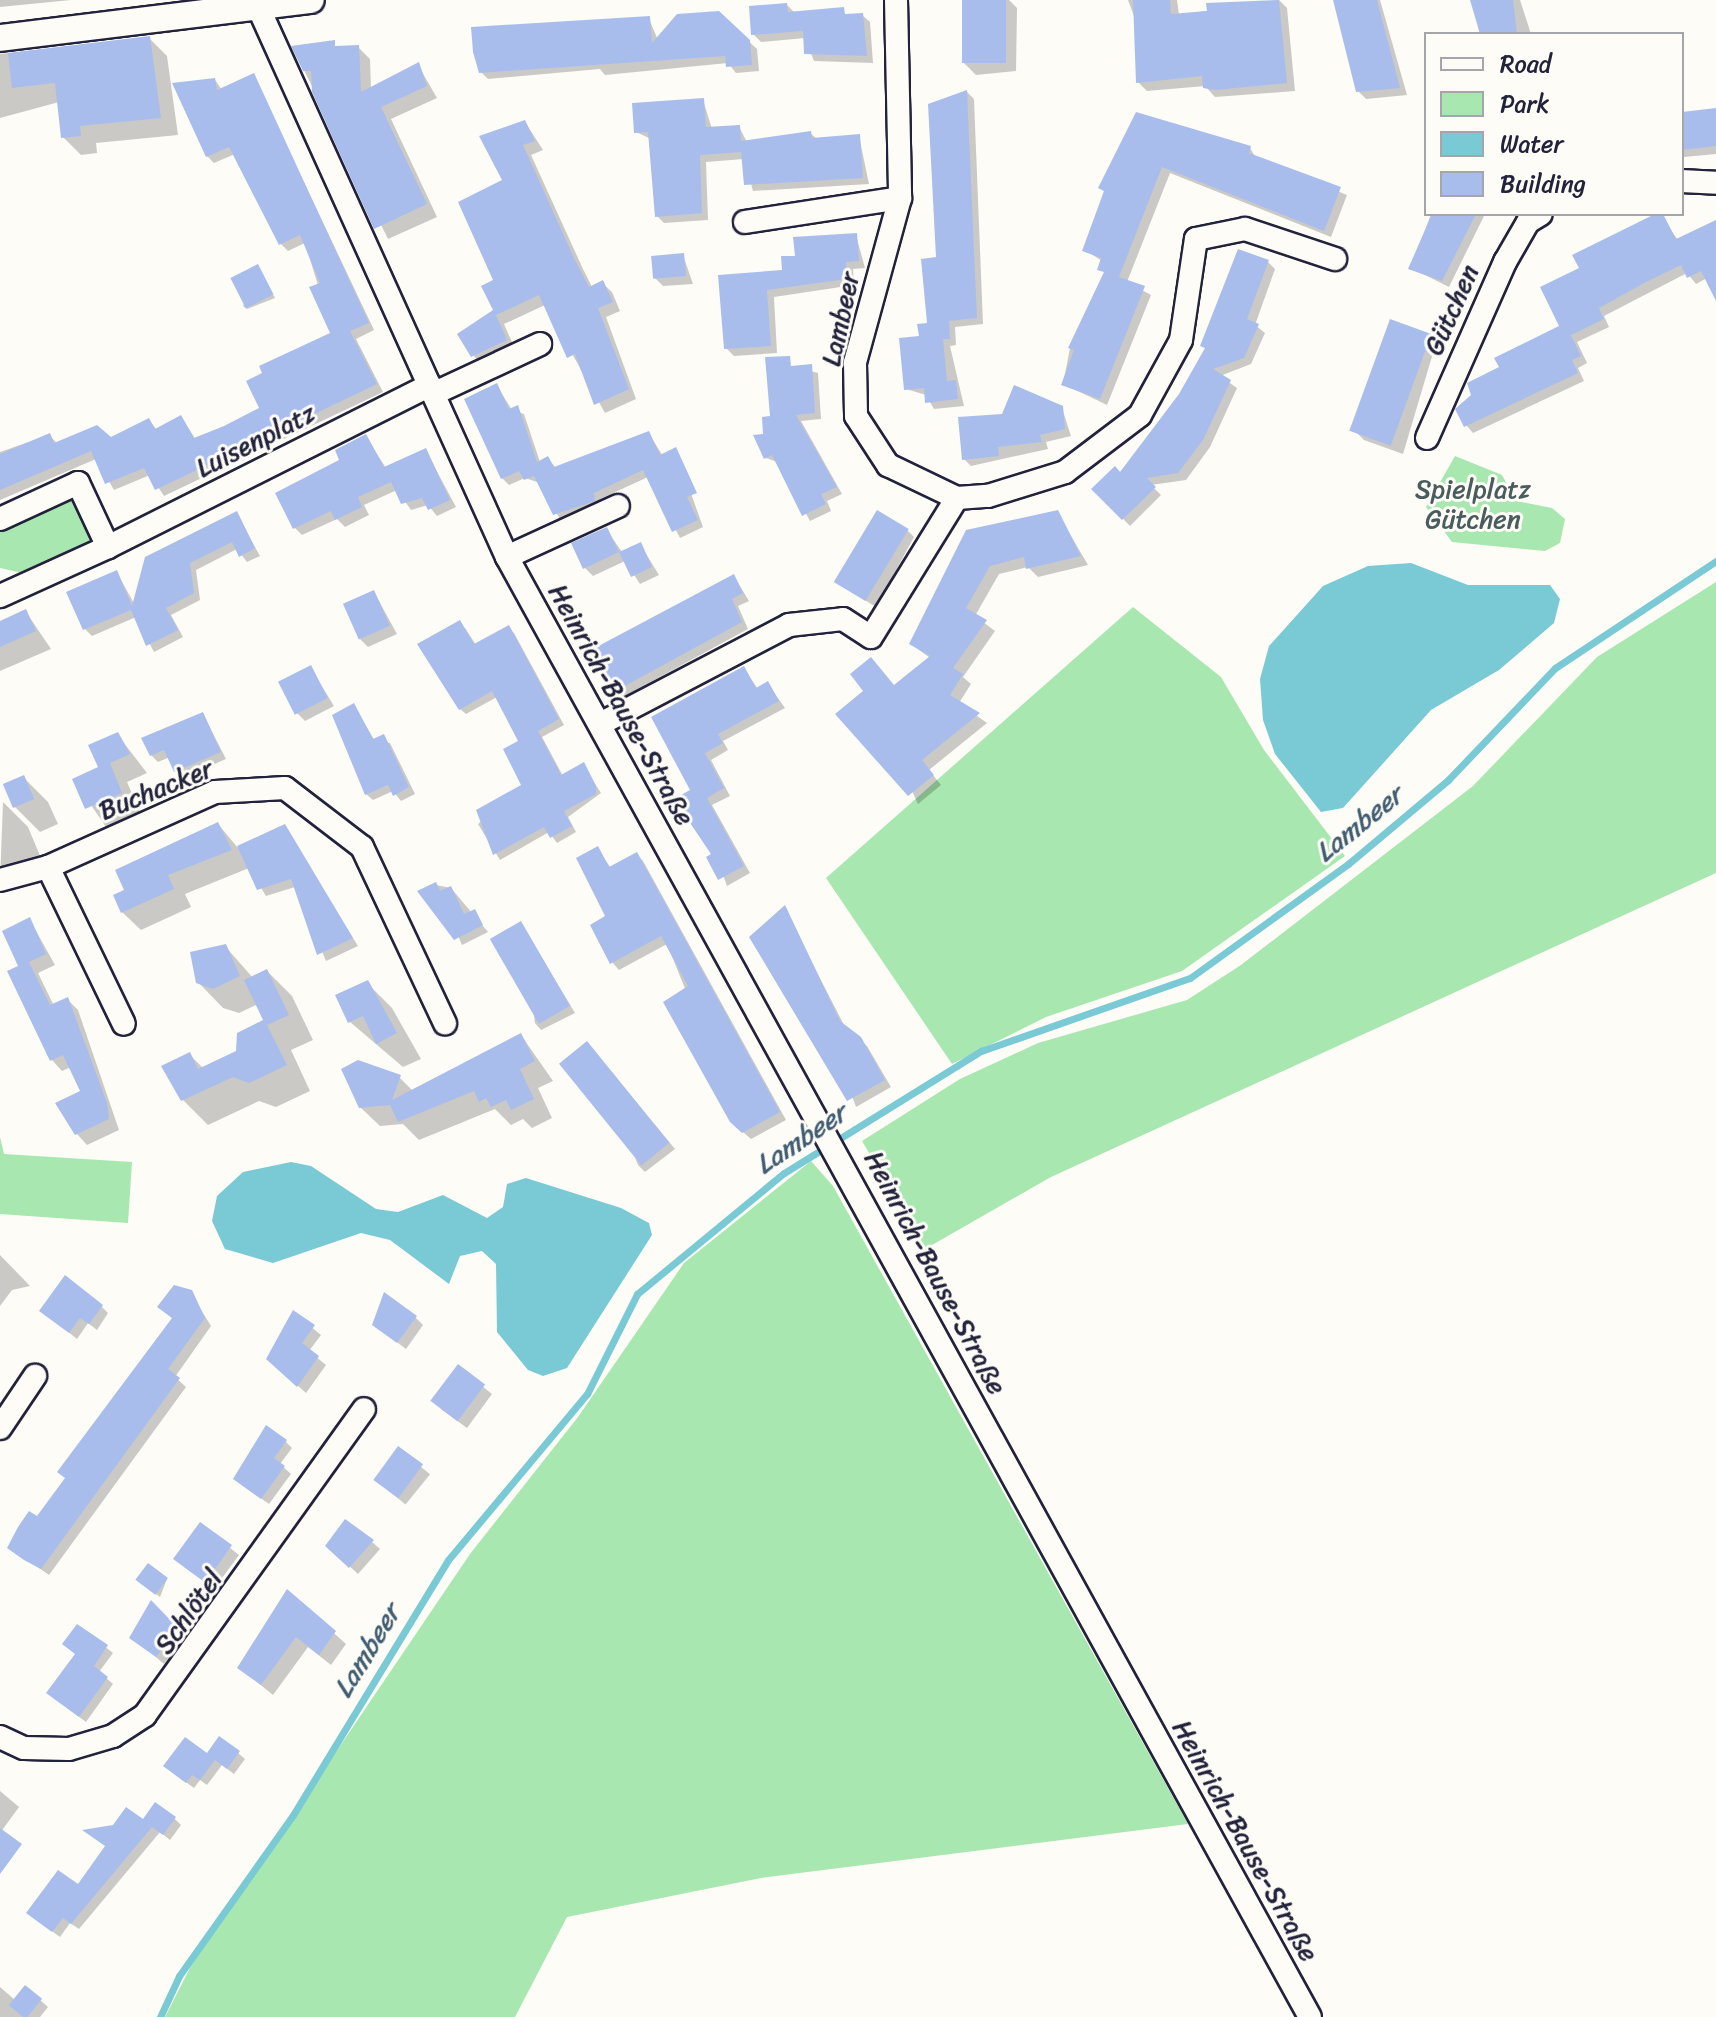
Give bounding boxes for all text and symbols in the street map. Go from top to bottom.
legend [1424,32,1684,216]
text: Road [1500,43,1551,85]
text: Park [1500,83,1549,125]
text: Water [1500,123,1563,165]
text: Building [1500,163,1586,205]
street label: Gütchen [1418,260,1486,360]
street label: Lambeer [816,269,866,369]
street label: Luisenplatz [191,398,321,484]
park label: Spielplatz Gütchen [1415,474,1531,536]
street label: Heinrich-Bause-Straße [542,579,700,831]
street label: Buchacker [95,753,217,827]
water label: Lambeer [1308,779,1410,869]
water label: Lambeer [749,1096,853,1182]
street label: Heinrich-Bause-Straße [858,1146,1012,1400]
street label: Schlötel [149,1564,229,1660]
water label: Lambeer [326,1598,408,1704]
street label: Heinrich-Bause-Straße [1166,1715,1324,1967]

